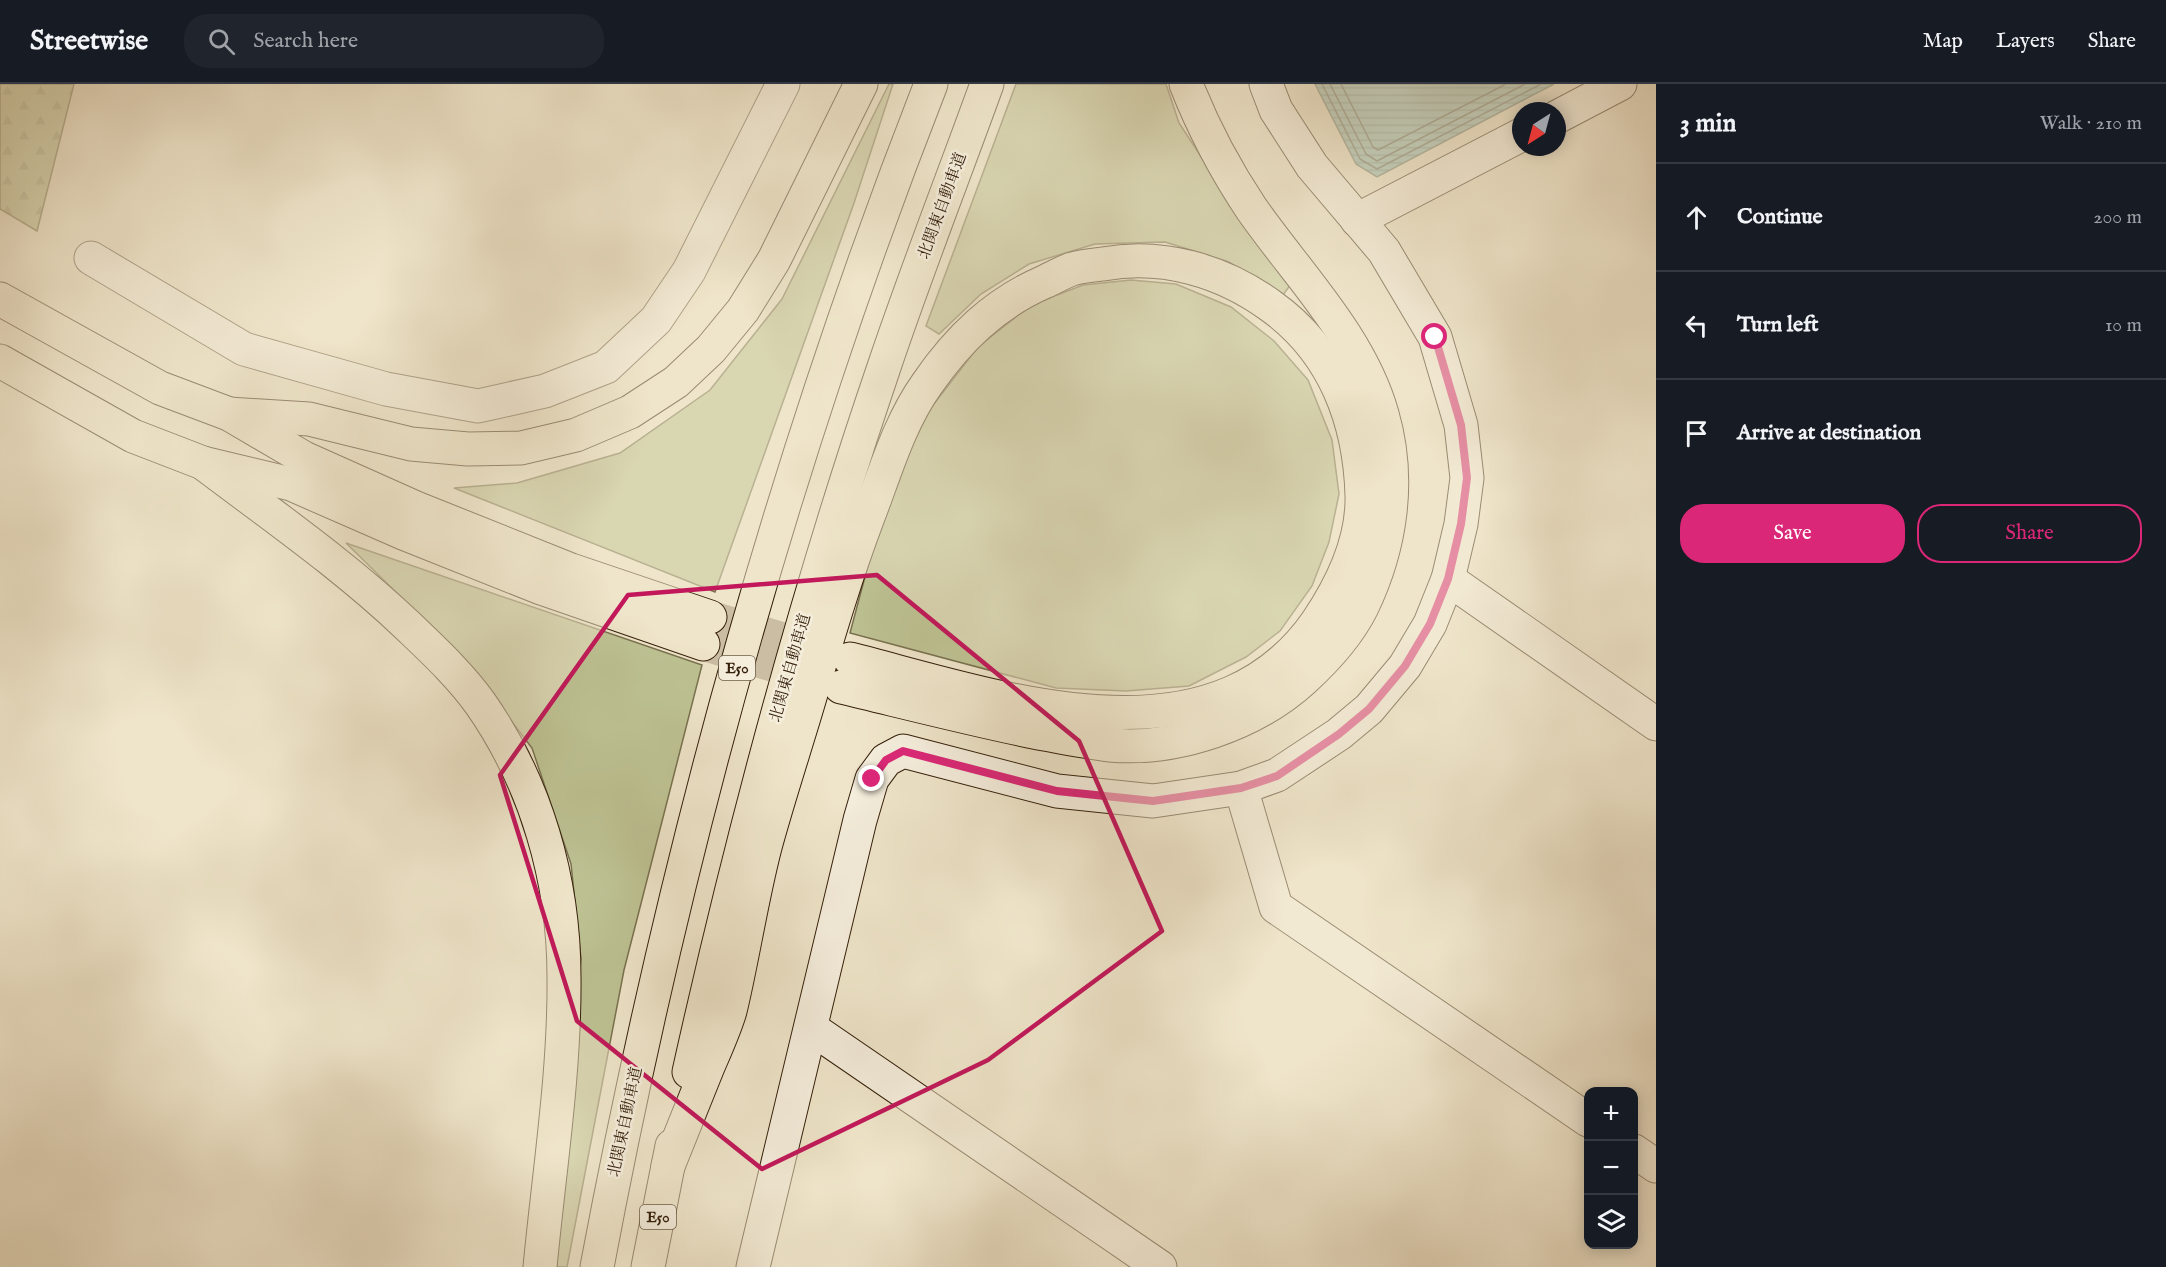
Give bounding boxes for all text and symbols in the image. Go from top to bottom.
search box [184,14,604,68]
text: Streetwise [30,24,148,59]
icon: search [205,25,238,58]
text: Search here [253,27,358,55]
text: Map [1923,28,1963,55]
text: Layers [1996,28,2055,55]
text: Share [2088,28,2136,55]
north arrow [1512,102,1566,156]
text: 3 min [1680,107,1736,140]
text: Walk · 210 m [2040,111,2142,136]
street label: 北関東自動車道 [914,150,972,262]
icon: ahead [1680,201,1713,234]
text: Continue [1737,203,1823,231]
text: 200 m [2093,205,2142,230]
icon: left [1680,309,1713,342]
text: Turn left [1737,311,1819,339]
text: 10 m [2105,313,2142,338]
route start [1421,323,1447,349]
icon: arrive [1680,417,1713,450]
text: Arrive at destination [1737,419,1921,447]
button: Save [1680,504,1905,563]
button: Share [1917,504,2142,563]
street label: 北関東自動車道 [766,611,816,725]
road number: E50 [719,656,755,680]
route end [858,765,884,791]
street label: 北関東自動車道 [605,1065,647,1179]
map controls [1584,1087,1638,1249]
button: + [1584,1087,1638,1141]
button: − [1584,1141,1638,1195]
button: layers [1584,1195,1638,1249]
road number: E50 [640,1205,676,1229]

